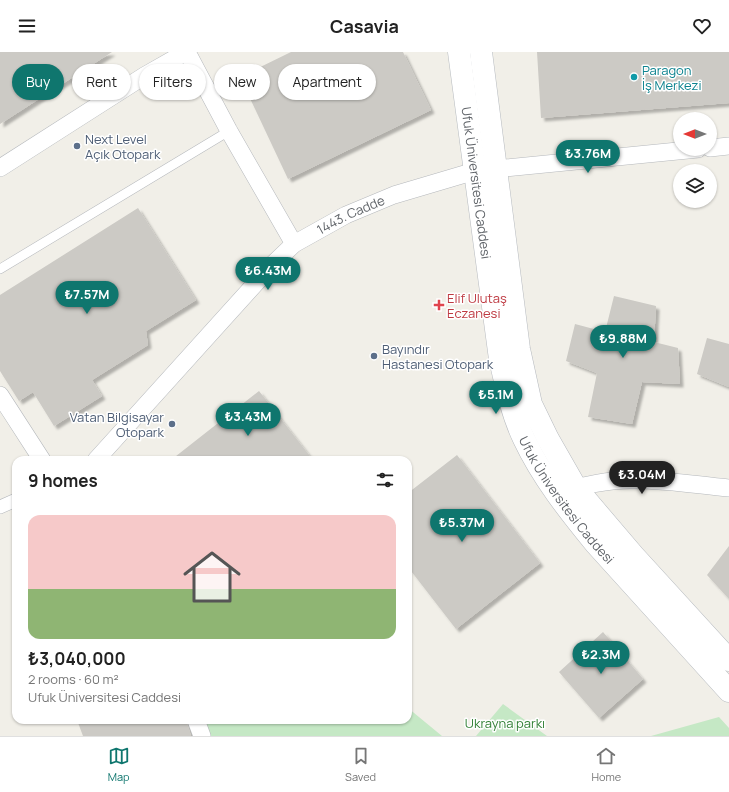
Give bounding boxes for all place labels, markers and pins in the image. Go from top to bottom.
place label: Paragon İş Merkezi [642,61,702,94]
marker: Paragon İş Merkezi [629,72,639,82]
place label: Next Level Açık Otopark [85,130,161,163]
pin: ₺3.76M [555,140,621,174]
marker: Next Level Açık Otopark [72,141,82,151]
pin: ₺6.43M [235,257,301,291]
pin: ₺7.57M [54,281,120,315]
place label: Elif Ulutaş Eczanesi [447,289,507,322]
marker: Elif Ulutaş Eczanesi [434,300,444,310]
pin: ₺9.88M [590,325,656,359]
place label: Bayındır Hastanesi Otopark [382,340,494,373]
marker: Bayındır Hastanesi Otopark [369,351,379,361]
pin: ₺5.1M [468,381,524,415]
pin: ₺3.43M [215,403,281,437]
place label: Vatan Bilgisayar Otopark [70,408,165,441]
marker: Vatan Bilgisayar Otopark [167,419,177,429]
pin: ₺3.04M [609,461,675,495]
pin: ₺5.37M [429,509,495,543]
pin: ₺2.3M [573,641,629,675]

